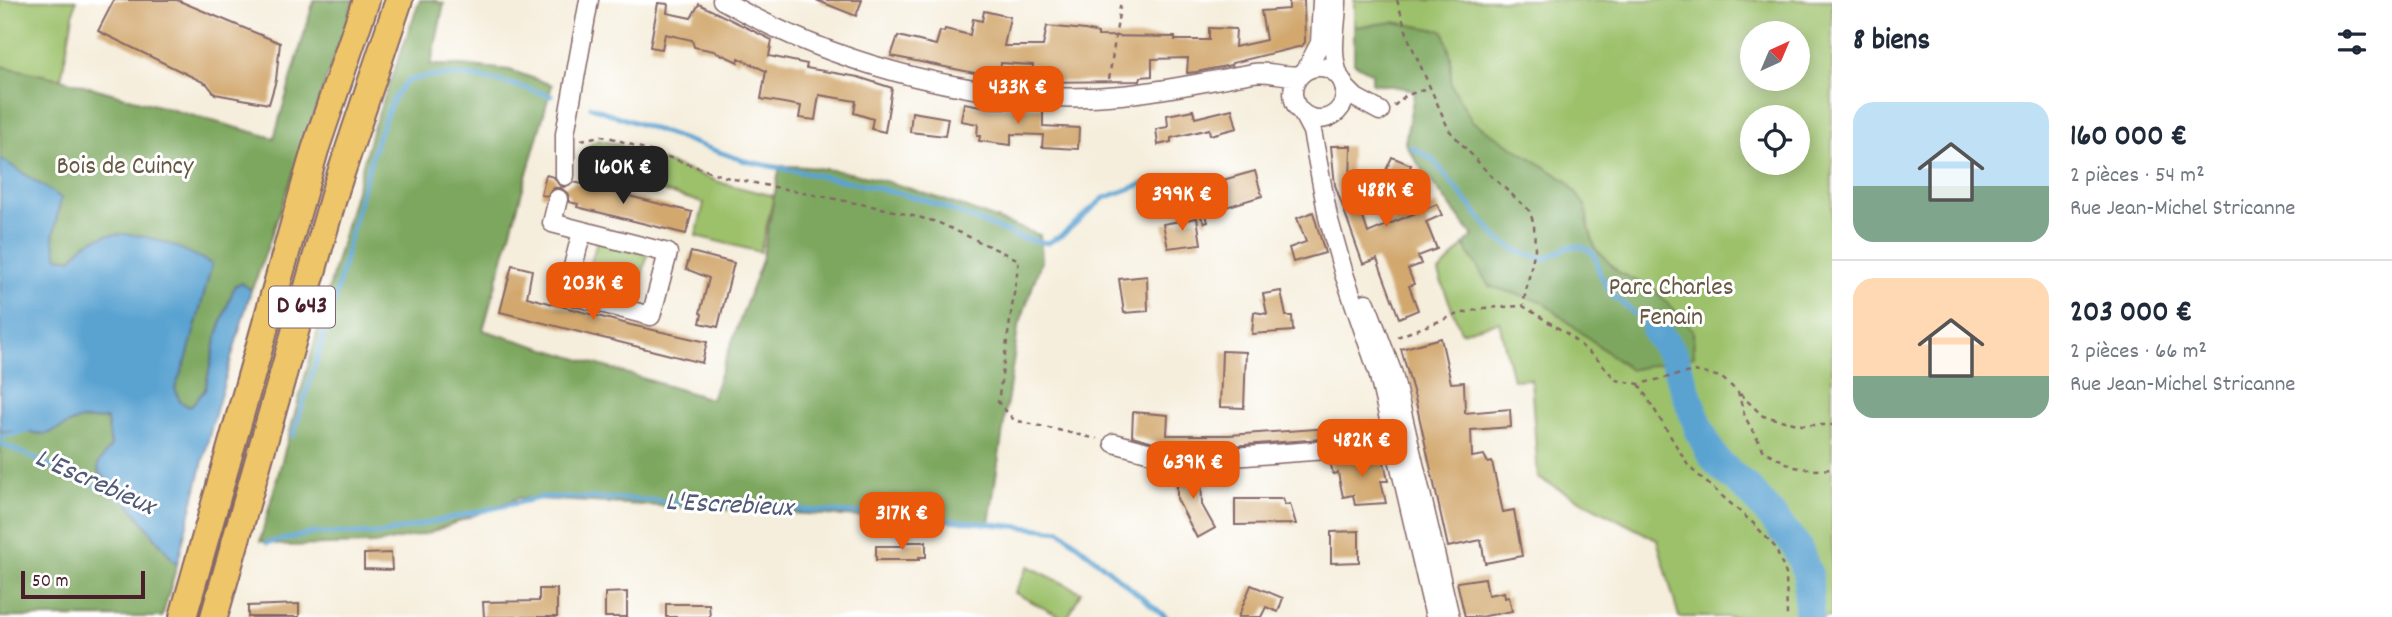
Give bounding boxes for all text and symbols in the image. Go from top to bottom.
north arrow [1740,21,1810,91]
map controls [1740,21,1810,175]
text: 8 biens [1853,21,1930,64]
icon: filters [2333,23,2371,61]
pin: 433K € [961,66,1075,126]
text: 433K € [989,72,1047,105]
button: locate [1740,105,1810,175]
text: 160 000 € [2070,117,2187,160]
icon: home [1909,130,1993,214]
pin: 160K € [566,146,680,206]
park label: Bois de Cuincy [57,149,194,186]
text: 160K € [594,152,652,185]
text: 2 pièces · 54 m² [2070,160,2205,193]
pin: 488K € [1329,170,1443,229]
pin: 399K € [1125,174,1239,233]
text: 488K € [1358,175,1414,208]
text: 399K € [1152,179,1212,212]
text: Rue Jean-Michel Stricanne [2070,193,2295,226]
pin: 203K € [536,262,650,322]
text: 203K € [562,268,624,301]
park label: Parc Charles Fenain [1608,270,1734,337]
road number: D 643 [269,286,335,328]
text: 203 000 € [2070,293,2192,336]
icon: home [1909,306,1993,390]
text: 2 pièces · 66 m² [2070,336,2207,369]
text: Rue Jean-Michel Stricanne [2070,369,2295,402]
pin: 482K € [1305,420,1419,479]
text: 482K € [1333,425,1391,458]
water label: L'Escrebieux [28,440,163,529]
pin: 639K € [1136,442,1250,501]
text: 639K € [1163,447,1223,480]
water label: L'Escrebieux [664,484,796,530]
pin: 317K € [845,492,959,552]
text: 317K € [876,498,928,531]
scale bar [21,568,145,600]
text: 50 m [32,569,69,596]

